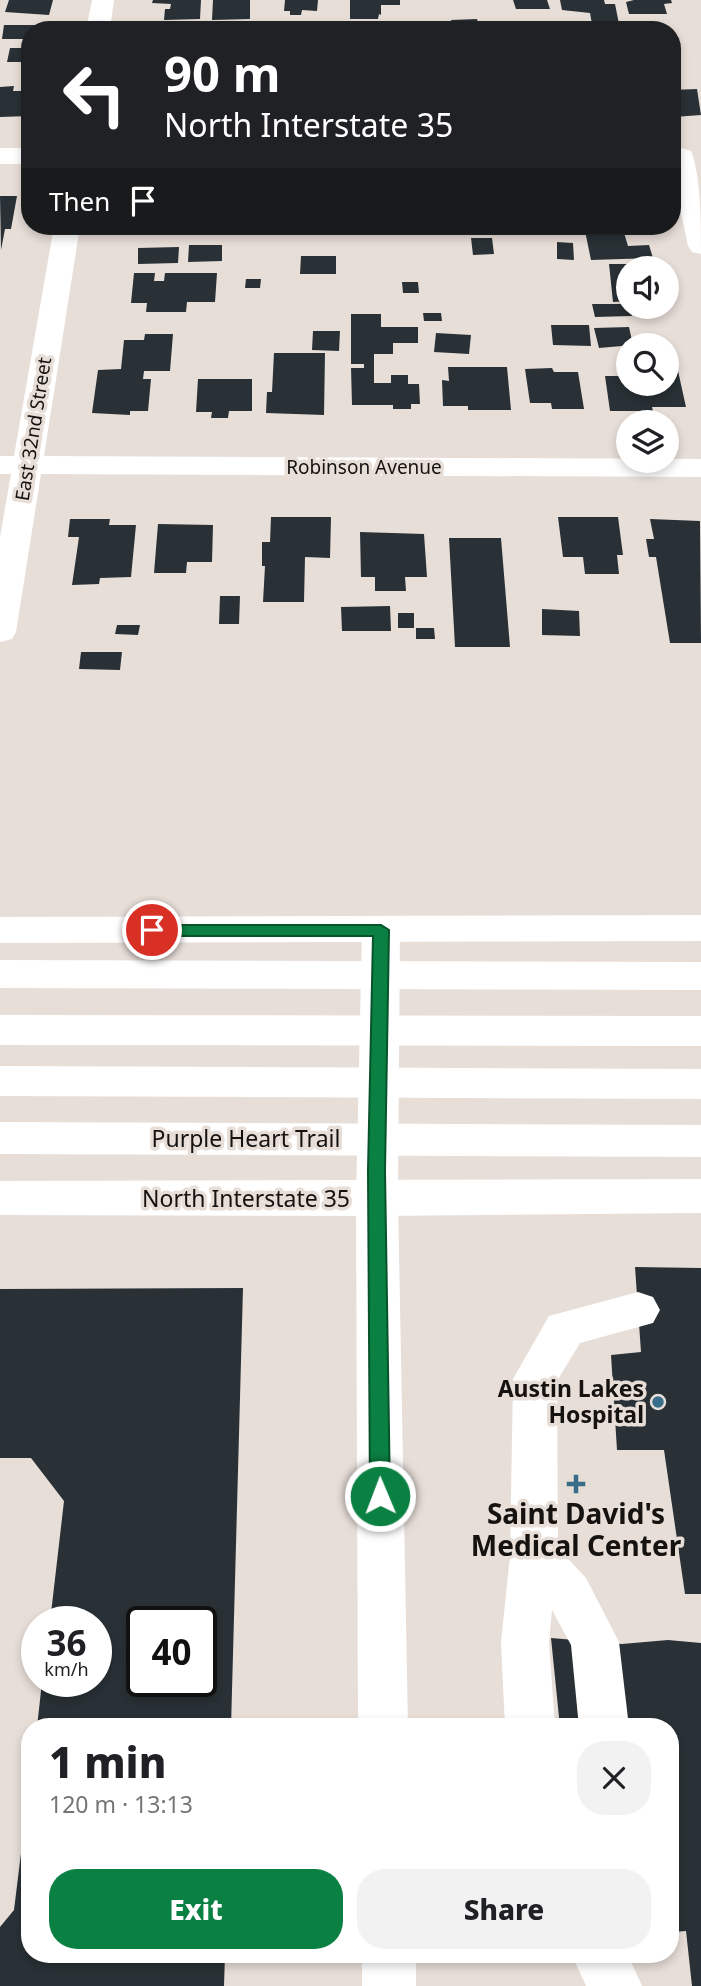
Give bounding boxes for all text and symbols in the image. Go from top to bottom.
text: 90 m [164,40,281,106]
icon: left [49,49,140,140]
text: North Interstate 35 [164,103,453,146]
icon: arrive [124,182,162,220]
text: Then [49,183,110,219]
map controls [616,256,679,473]
button: sound [616,256,679,319]
button: search [616,333,679,396]
street label: East 32nd Street [9,355,57,503]
button: layers [616,410,679,473]
street label: Robinson Avenue [286,454,442,480]
pin [122,900,182,960]
icon: arrive [133,911,171,949]
street label: Purple Heart Trail [152,1122,340,1154]
street label: North Interstate 35 [142,1182,350,1214]
place label: Austin Lakes Hospital [498,1372,644,1430]
marker: Austin Lakes Hospital [650,1394,666,1410]
position arrow [343,1459,417,1533]
marker: Saint David's Medical Center [566,1474,586,1494]
place label: Saint David's Medical Center [471,1494,682,1564]
speed limit sign: 40 [126,1606,217,1697]
text: 36 [46,1619,87,1666]
text: km/h [44,1657,89,1681]
text: 1 min [49,1733,166,1790]
button: close [577,1741,651,1815]
text: 120 m · 13:13 [49,1788,193,1820]
button: Exit [49,1869,343,1949]
button: Share [357,1869,651,1949]

